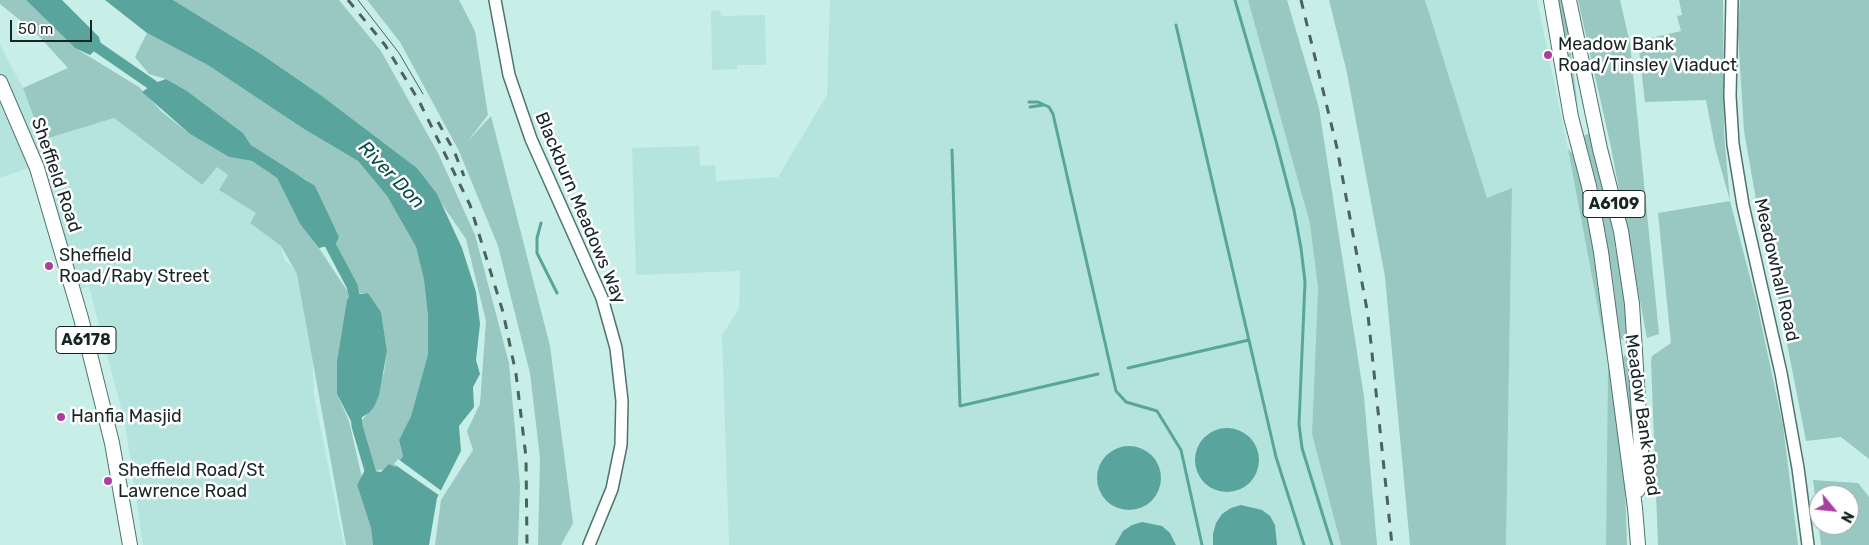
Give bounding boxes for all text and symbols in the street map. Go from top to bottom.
scale bar [12,10,95,42]
text: 50 m [18,20,53,38]
place label: Meadow Bank Road/Tinsley Viaduct [1558,34,1737,76]
marker: Meadow Bank Road/Tinsley Viaduct [1542,49,1554,61]
street label: Blackburn Meadows Way [530,109,630,307]
street label: Sheffield Road [26,115,86,235]
water label: River Don [353,136,429,214]
road number: A6109 [1583,190,1645,218]
street label: Meadowhall Road [1749,196,1803,344]
place label: Sheffield Road/Raby Street [59,245,209,288]
marker: Sheffield Road/Raby Street [43,260,55,272]
road number: A6178 [56,326,116,354]
street label: Meadow Bank Road [1620,333,1664,497]
place label: Hanfia Masjid [71,406,182,428]
marker: Hanfia Masjid [55,411,67,423]
place label: Sheffield Road/St Lawrence Road [118,460,264,502]
marker: Sheffield Road/St Lawrence Road [102,475,114,487]
north arrow [1809,485,1859,535]
text: N [1837,508,1857,525]

